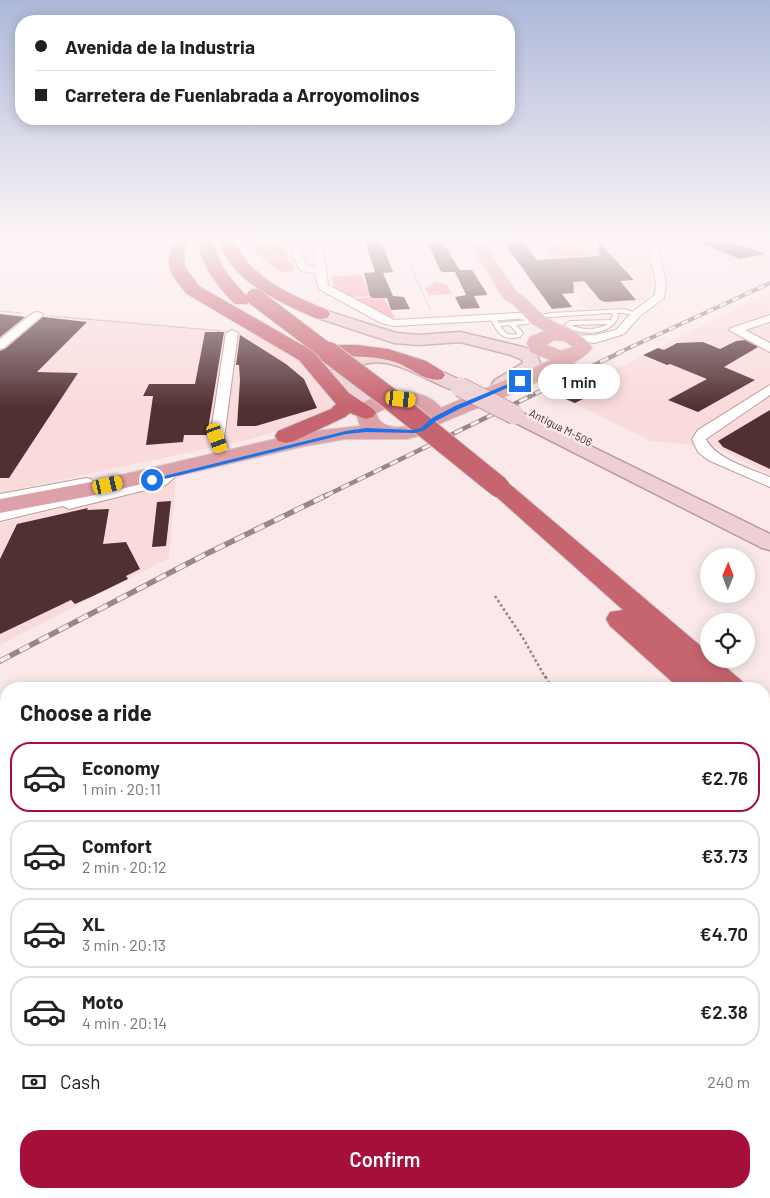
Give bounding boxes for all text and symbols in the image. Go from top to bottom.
text: Avenida de la Industria [65,35,255,58]
text: Carretera de Fuenlabrada a Arroyomolinos [65,83,419,106]
callout: 1 min [538,364,620,398]
route end [509,370,531,392]
text: 1 min [562,372,596,391]
car [385,390,416,408]
street label: Antigua M-506 [527,406,595,449]
car [204,421,229,455]
route start [141,469,163,491]
car [91,474,124,496]
north arrow [700,548,755,602]
map controls [700,548,755,668]
button: locate [700,613,755,668]
text: Choose a ride [20,699,152,725]
icon: car [22,755,67,800]
text: Economy [82,756,160,779]
text: €2.76 [701,766,748,789]
text: 1 min · 20:11 [82,779,161,798]
icon: car [22,833,67,878]
text: Comfort [82,834,152,857]
text: €3.73 [701,844,748,867]
text: 2 min · 20:12 [82,857,167,876]
icon: car [22,911,67,956]
text: XL [82,912,105,935]
text: €4.70 [700,922,748,945]
text: 3 min · 20:13 [82,935,166,954]
icon: car [22,989,67,1034]
text: Moto [82,990,124,1013]
text: €2.38 [700,1000,748,1023]
text: 4 min · 20:14 [82,1013,167,1032]
icon: cash [20,1068,48,1096]
text: Cash [60,1070,101,1093]
text: 240 m [707,1072,750,1091]
button: Confirm [20,1130,750,1188]

